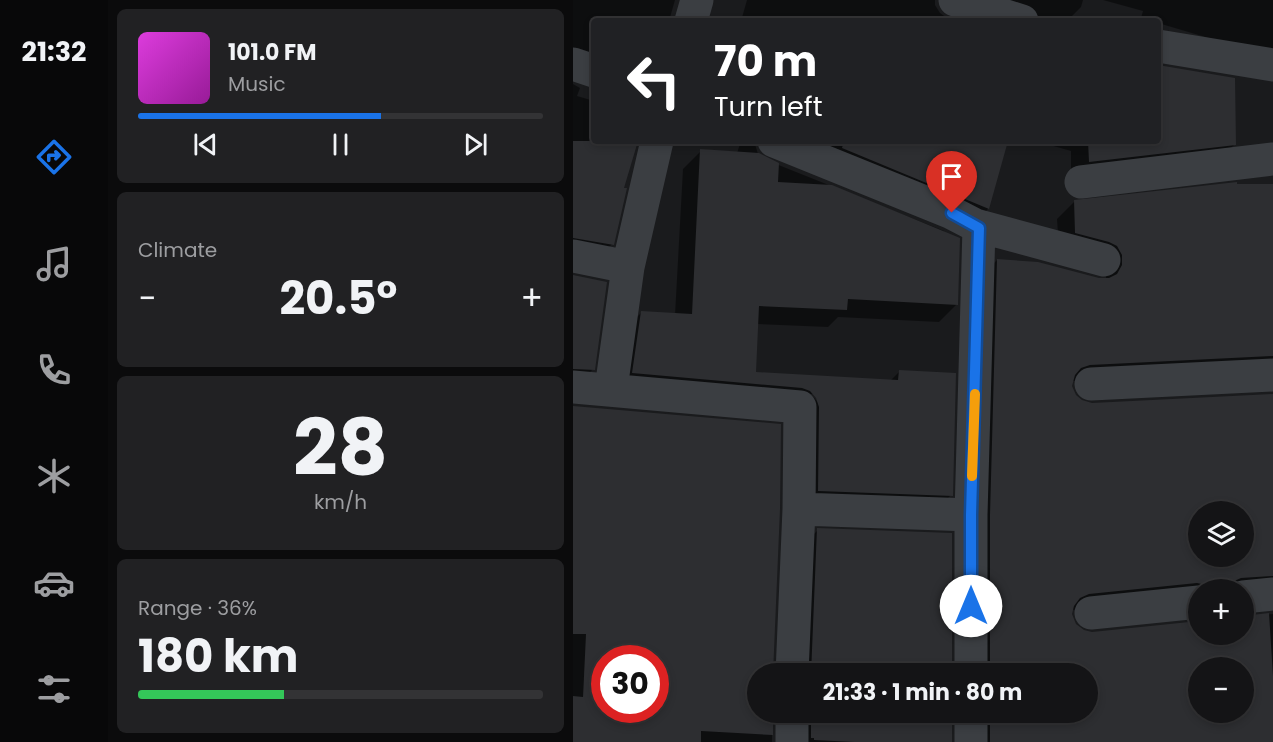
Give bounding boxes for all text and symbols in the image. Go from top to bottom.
text: 70 m [714,32,817,91]
text: 21:32 [22,33,87,70]
text: 101.0 FM [228,37,316,68]
icon: left [615,42,693,120]
text: Music [228,70,286,98]
text: Turn left [714,88,823,125]
icon: previous [189,128,222,161]
icon: pause [324,128,357,161]
icon: next [459,128,492,161]
icon: directions [33,136,75,178]
pin [926,151,977,213]
icon: arrive [935,160,968,193]
text: Climate [138,236,217,264]
icon: music [33,243,75,285]
text: 20.5° [279,267,397,330]
text: − [138,275,156,322]
text: + [520,275,543,322]
icon: phone [33,349,75,391]
text: 28 [293,393,388,502]
icon: climate [33,455,75,497]
text: km/h [314,488,367,516]
map controls [1188,501,1254,723]
button: layers [1188,501,1254,567]
icon: car [33,562,75,604]
position arrow [939,574,1003,638]
button: + [1188,579,1254,645]
text: Range · 36% [138,594,257,622]
text: 180 km [138,625,298,688]
speed limit sign: 30 [591,645,669,723]
button: − [1188,657,1254,723]
icon: filters [33,668,75,710]
text: 21:33 · 1 min · 80 m [823,677,1022,708]

